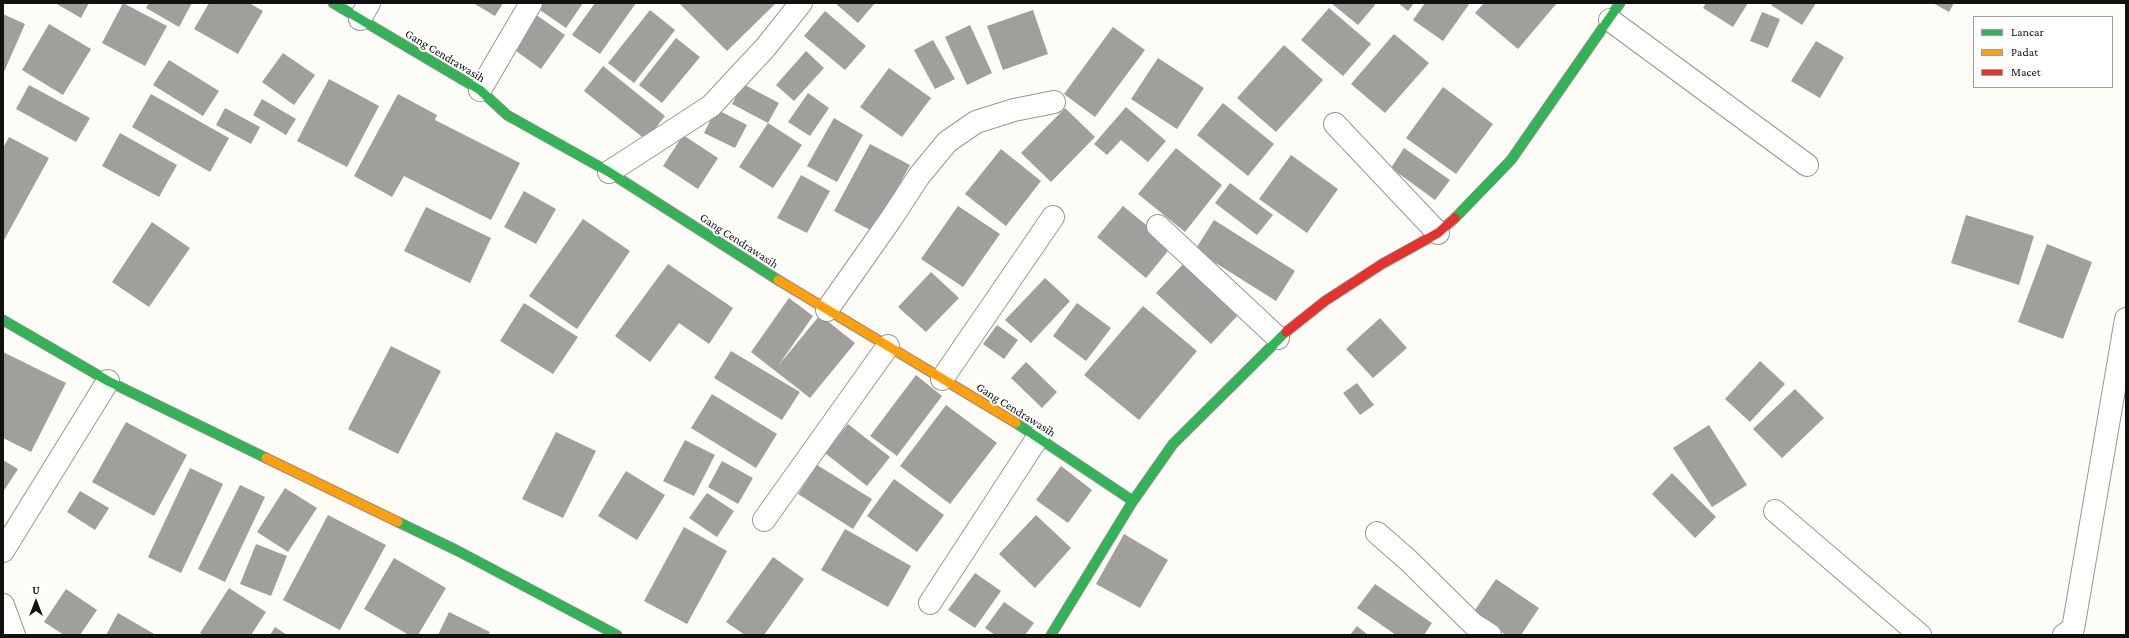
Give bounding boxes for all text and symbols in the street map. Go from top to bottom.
legend [1973,16,2113,88]
text: Lancar [2011,25,2044,39]
street label: Gang Cendrawasih [402,26,488,86]
text: Padat [2011,45,2038,59]
text: Macet [2011,65,2041,79]
street label: Gang Cendrawasih [697,210,781,272]
street label: Gang Cendrawasih [974,380,1058,440]
north arrow [16,582,56,622]
text: U [32,584,40,596]

